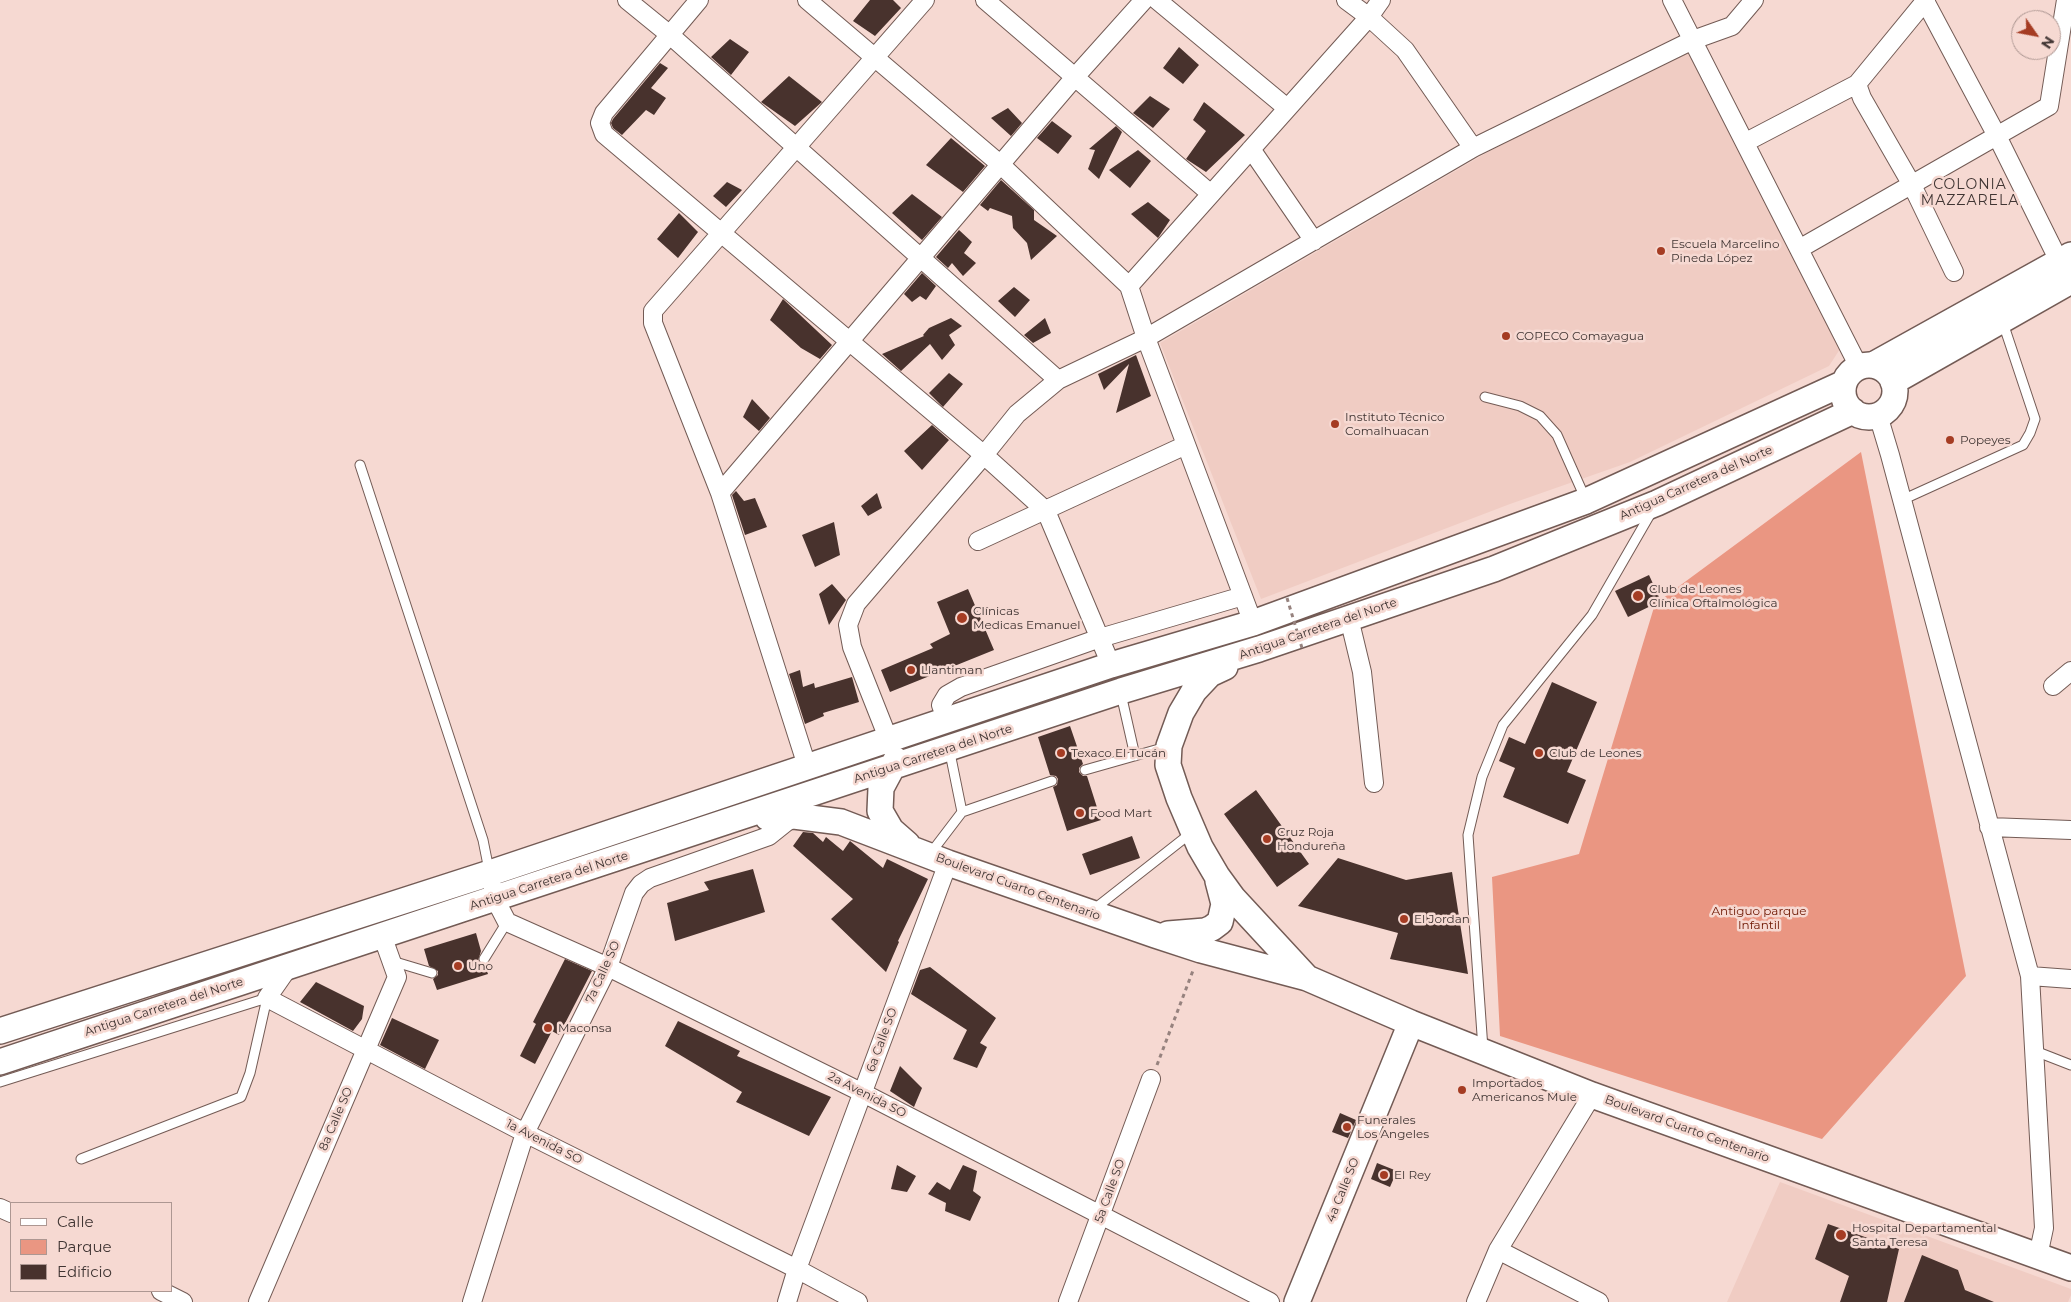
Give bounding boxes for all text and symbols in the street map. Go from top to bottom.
north arrow [2011,10,2061,60]
text: N [2037,33,2058,52]
district label: COLONIA MAZZARELA [1920,177,2020,210]
place label: Escuela Marcelino Pineda López [1671,237,1779,265]
marker: Escuela Marcelino Pineda López [1655,245,1667,257]
place label: COPECO Comayagua [1516,329,1644,343]
marker: COPECO Comayagua [1500,330,1512,342]
place label: Instituto Técnico Comalhuacan [1345,410,1445,438]
marker: Instituto Técnico Comalhuacan [1329,418,1341,430]
place label: Popeyes [1960,433,2011,447]
marker: Popeyes [1944,434,1956,446]
street label: Antigua Carretera del Norte [1617,443,1775,523]
place label: Club de Leones Clínica Oftalmológica [1649,582,1778,610]
marker: Club de Leones Clínica Oftalmológica [1631,589,1645,603]
street label: Antigua Carretera del Norte [1237,595,1399,663]
place label: Clínicas Medicas Emanuel [973,604,1080,632]
marker: Clínicas Medicas Emanuel [955,611,969,625]
place label: Llantiman [921,663,983,677]
marker: Llantiman [905,664,917,676]
street label: Antigua Carretera del Norte [852,722,1014,786]
place label: Texaco El Tucán [1071,746,1166,760]
place label: Club de Leones [1549,746,1642,760]
marker: Texaco El Tucán [1055,747,1067,759]
marker: Club de Leones [1533,747,1545,759]
place label: Food Mart [1090,806,1152,820]
marker: Food Mart [1074,807,1086,819]
place label: Cruz Roja Hondureña [1277,825,1346,853]
marker: Cruz Roja Hondureña [1261,833,1273,845]
street label: Antigua Carretera del Norte [468,849,630,913]
street label: Boulevard Cuarto Centenario [934,850,1102,924]
park label: Antiguo parque Infantil [1711,904,1807,932]
place label: El Jordan [1414,912,1470,926]
marker: El Jordan [1398,913,1410,925]
street label: 7a Calle SO [583,939,623,1005]
place label: Uno [468,959,493,973]
marker: Uno [452,960,464,972]
street label: Antigua Carretera del Norte [83,975,245,1039]
street label: 6a Calle SO [864,1006,900,1074]
place label: Maconsa [558,1021,612,1035]
marker: Maconsa [542,1022,554,1034]
street label: 2a Avenida SO [825,1069,909,1121]
place label: Importados Americanos Mule [1472,1076,1577,1104]
marker: Importados Americanos Mule [1456,1084,1468,1096]
street label: 8a Calle SO [316,1085,356,1153]
street label: Boulevard Cuarto Centenario [1603,1092,1771,1166]
place label: Funerales Los Angeles [1357,1113,1429,1141]
street label: 1a Avenida SO [504,1117,584,1167]
marker: Funerales Los Angeles [1341,1121,1353,1133]
street label: 4a Calle SO [1324,1156,1362,1224]
street label: 5a Calle SO [1092,1157,1128,1225]
place label: El Rey [1394,1168,1431,1182]
marker: El Rey [1378,1169,1390,1181]
legend [10,1202,172,1292]
text: Calle [57,1212,94,1231]
place label: Hospital Departamental Santa Teresa [1852,1221,1997,1249]
marker: Hospital Departamental Santa Teresa [1834,1228,1848,1242]
text: Parque [57,1237,112,1256]
text: Edificio [57,1262,112,1281]

